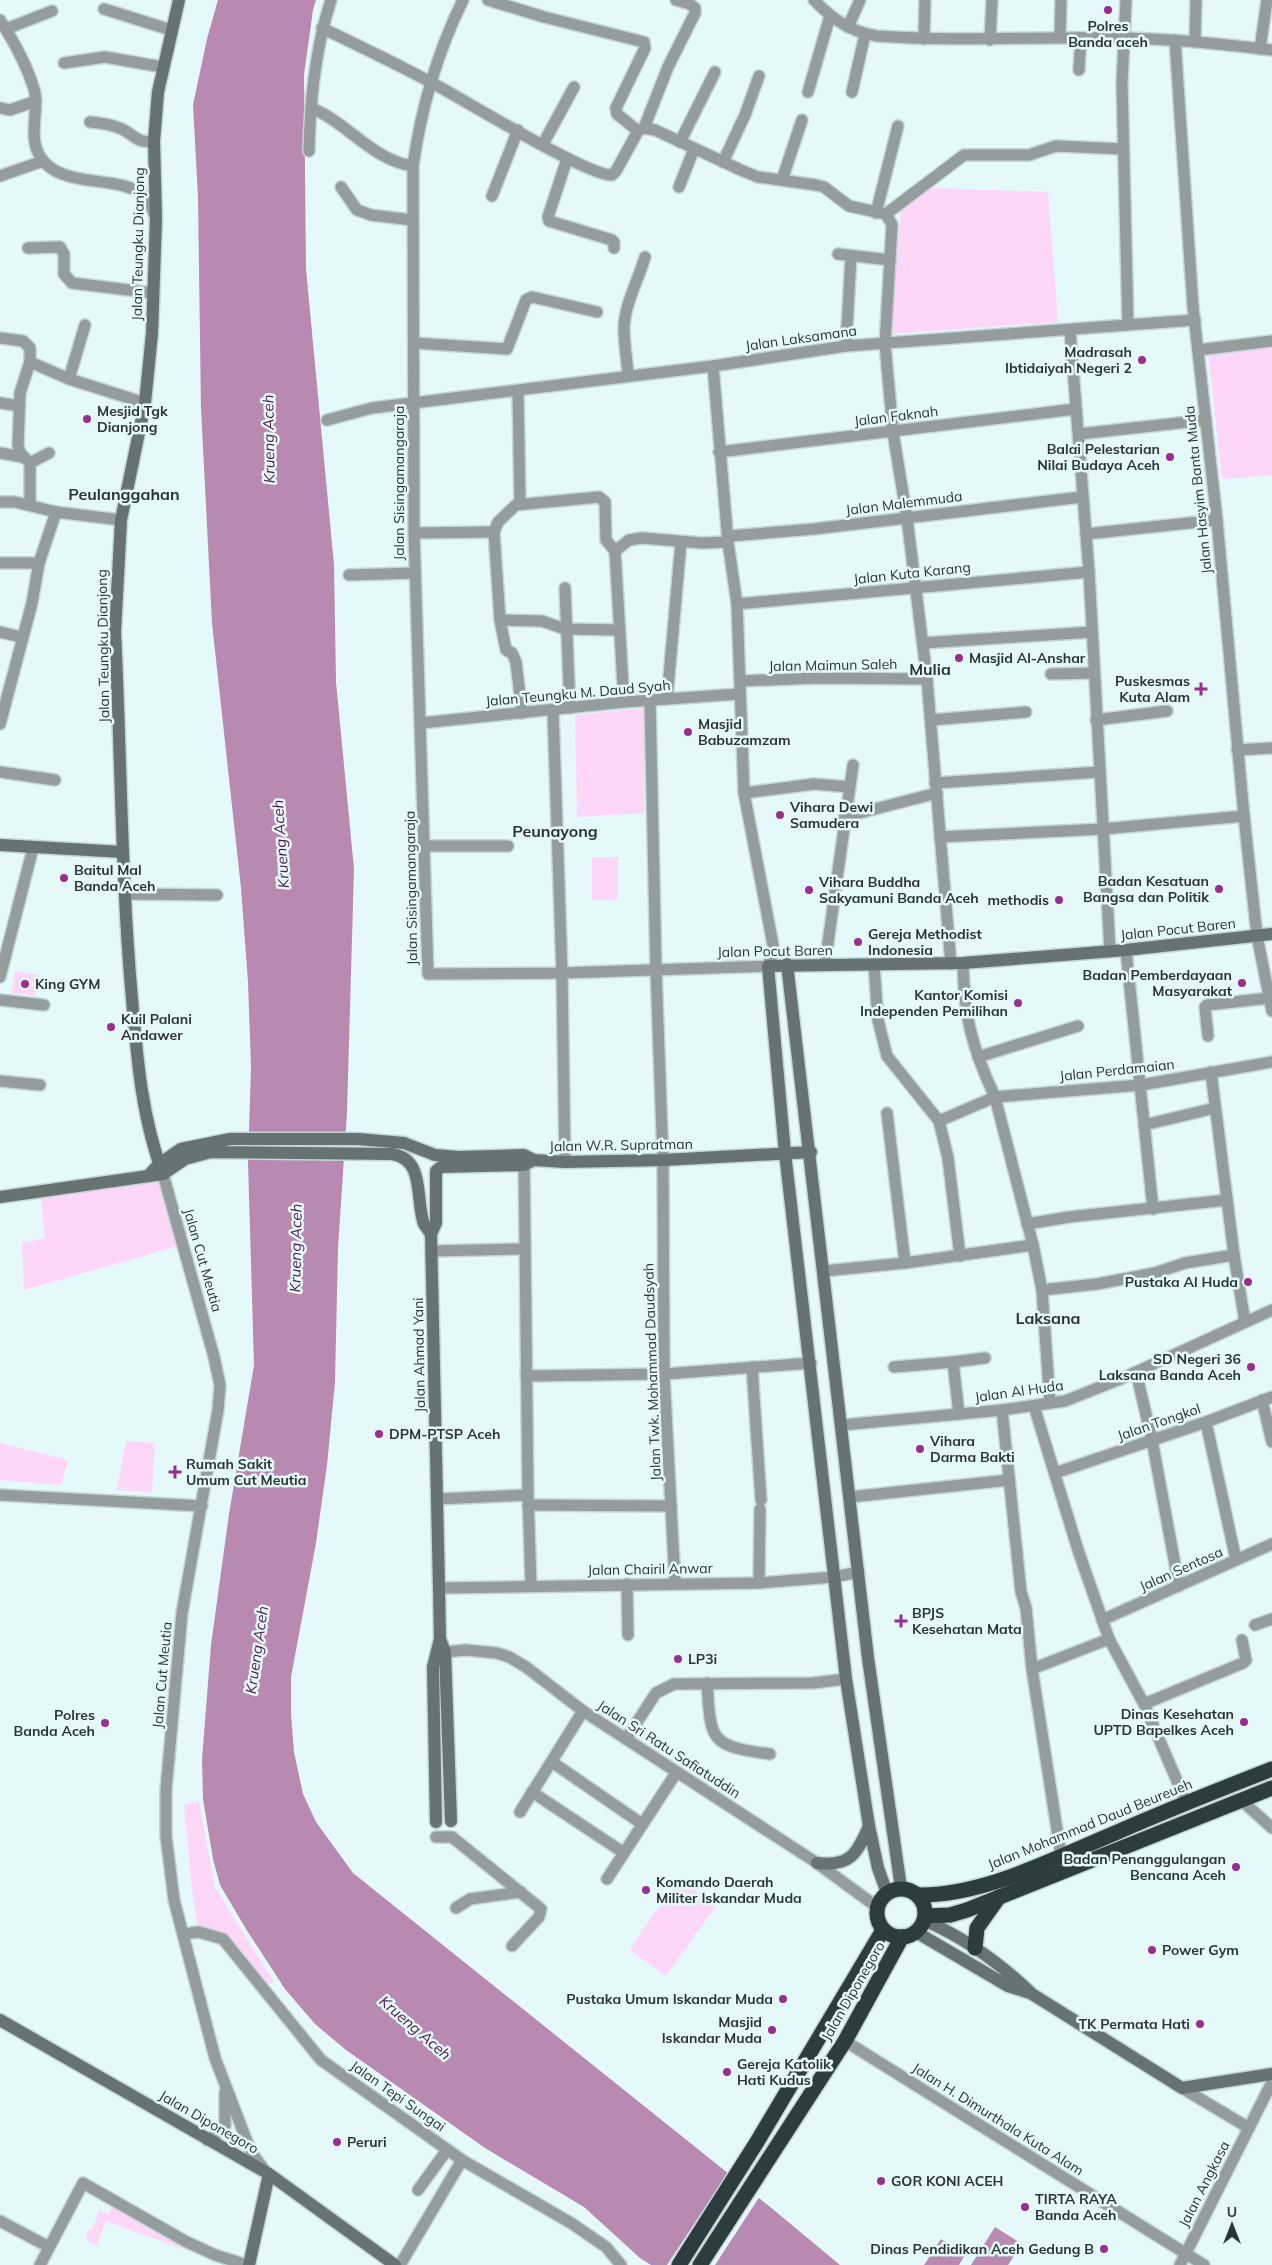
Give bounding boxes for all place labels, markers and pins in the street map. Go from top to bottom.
marker: Polres Banda aceh [1102,4,1114,16]
place label: Polres Banda aceh [1068,17,1148,51]
place label: Madrasah Ibtidaiyah Negeri 2 [1005,343,1132,377]
marker: Madrasah Ibtidaiyah Negeri 2 [1136,354,1148,366]
place label: Mesjid Tgk Dianjong [97,402,168,436]
marker: Mesjid Tgk Dianjong [81,413,93,425]
place label: Balai Pelestarian Nilai Budaya Aceh [1037,440,1160,474]
marker: Balai Pelestarian Nilai Budaya Aceh [1164,451,1176,463]
place label: Masjid Al-Anshar [969,649,1086,667]
marker: Masjid Al-Anshar [953,652,965,664]
place label: Puskesmas Kuta Alam [1115,672,1190,706]
marker: Puskesmas Kuta Alam [1194,682,1208,696]
place label: Masjid Babuzamzam [698,715,790,749]
marker: Masjid Babuzamzam [682,726,694,738]
place label: Vihara Dewi Samudera [789,798,873,832]
marker: Vihara Dewi Samudera [774,809,786,821]
place label: Baitul Mal Banda Aceh [74,861,155,895]
marker: Baitul Mal Banda Aceh [58,872,70,884]
place label: Badan Kesatuan Bangsa dan Politik [1083,872,1209,906]
place label: Vihara Buddha Sakyamuni Banda Aceh [818,873,979,907]
marker: Badan Kesatuan Bangsa dan Politik [1213,883,1225,895]
marker: Vihara Buddha Sakyamuni Banda Aceh [803,884,815,896]
place label: methodis [987,891,1049,909]
marker: methodis [1053,894,1065,906]
place label: Gereja Methodist Indonesia [868,925,982,959]
marker: Gereja Methodist Indonesia [852,936,864,948]
place label: Badan Pemberdayaan Masyarakat [1082,966,1233,1000]
place label: King GYM [35,975,101,993]
marker: Badan Pemberdayaan Masyarakat [1236,977,1248,989]
marker: King GYM [19,978,31,990]
place label: Kantor Komisi Independen Pemilihan [860,986,1008,1020]
marker: Kantor Komisi Independen Pemilihan [1012,997,1024,1009]
place label: Kuil Palani Andawer [121,1010,192,1044]
marker: Kuil Palani Andawer [105,1021,117,1033]
place label: Pustaka Al Huda [1125,1273,1238,1291]
marker: Pustaka Al Huda [1242,1276,1254,1288]
place label: SD Negeri 36 Laksana Banda Aceh [1099,1350,1241,1384]
marker: SD Negeri 36 Laksana Banda Aceh [1245,1361,1257,1373]
place label: DPM-PTSP Aceh [389,1425,500,1443]
marker: DPM-PTSP Aceh [373,1428,385,1440]
place label: Vihara Darma Bakti [929,1432,1015,1466]
marker: Vihara Darma Bakti [914,1443,926,1455]
place label: Rumah Sakit Umum Cut Meutia [186,1455,306,1489]
marker: Rumah Sakit Umum Cut Meutia [168,1465,182,1479]
place label: BPJS Kesehatan Mata [912,1604,1022,1638]
marker: BPJS Kesehatan Mata [894,1614,908,1628]
place label: LP3i [688,1650,717,1668]
marker: LP3i [672,1653,684,1665]
place label: Dinas Kesehatan UPTD Bapelkes Aceh [1093,1705,1234,1739]
place label: Polres Banda Aceh [14,1706,95,1740]
marker: Dinas Kesehatan UPTD Bapelkes Aceh [1238,1716,1250,1728]
marker: Polres Banda Aceh [99,1717,111,1729]
place label: Badan Penanggulangan Bencana Aceh [1063,1850,1226,1884]
marker: Badan Penanggulangan Bencana Aceh [1230,1861,1242,1873]
place label: Komando Daerah Militer Iskandar Muda [656,1873,802,1907]
marker: Komando Daerah Militer Iskandar Muda [640,1884,652,1896]
place label: Power Gym [1162,1941,1239,1959]
marker: Power Gym [1146,1944,1158,1956]
place label: Pustaka Umum Iskandar Muda [566,1990,773,2008]
marker: Pustaka Umum Iskandar Muda [777,1993,789,2005]
place label: Masjid Iskandar Muda [662,2013,762,2047]
place label: TK Permata Hati [1078,2015,1190,2033]
marker: TK Permata Hati [1194,2018,1206,2030]
marker: Masjid Iskandar Muda [766,2024,778,2036]
place label: Gereja Katolik Hati Kudus [737,2055,831,2089]
marker: Gereja Katolik Hati Kudus [721,2066,733,2078]
place label: Peruri [347,2133,387,2151]
marker: Peruri [331,2136,343,2148]
place label: GOR KONI ACEH [891,2172,1003,2190]
marker: GOR KONI ACEH [875,2175,887,2187]
place label: TIRTA RAYA Banda Aceh [1035,2190,1117,2224]
marker: TIRTA RAYA Banda Aceh [1019,2201,1031,2213]
place label: Dinas Pendidikan Aceh Gedung B [870,2240,1094,2258]
marker: Dinas Pendidikan Aceh Gedung B [1098,2243,1110,2255]

